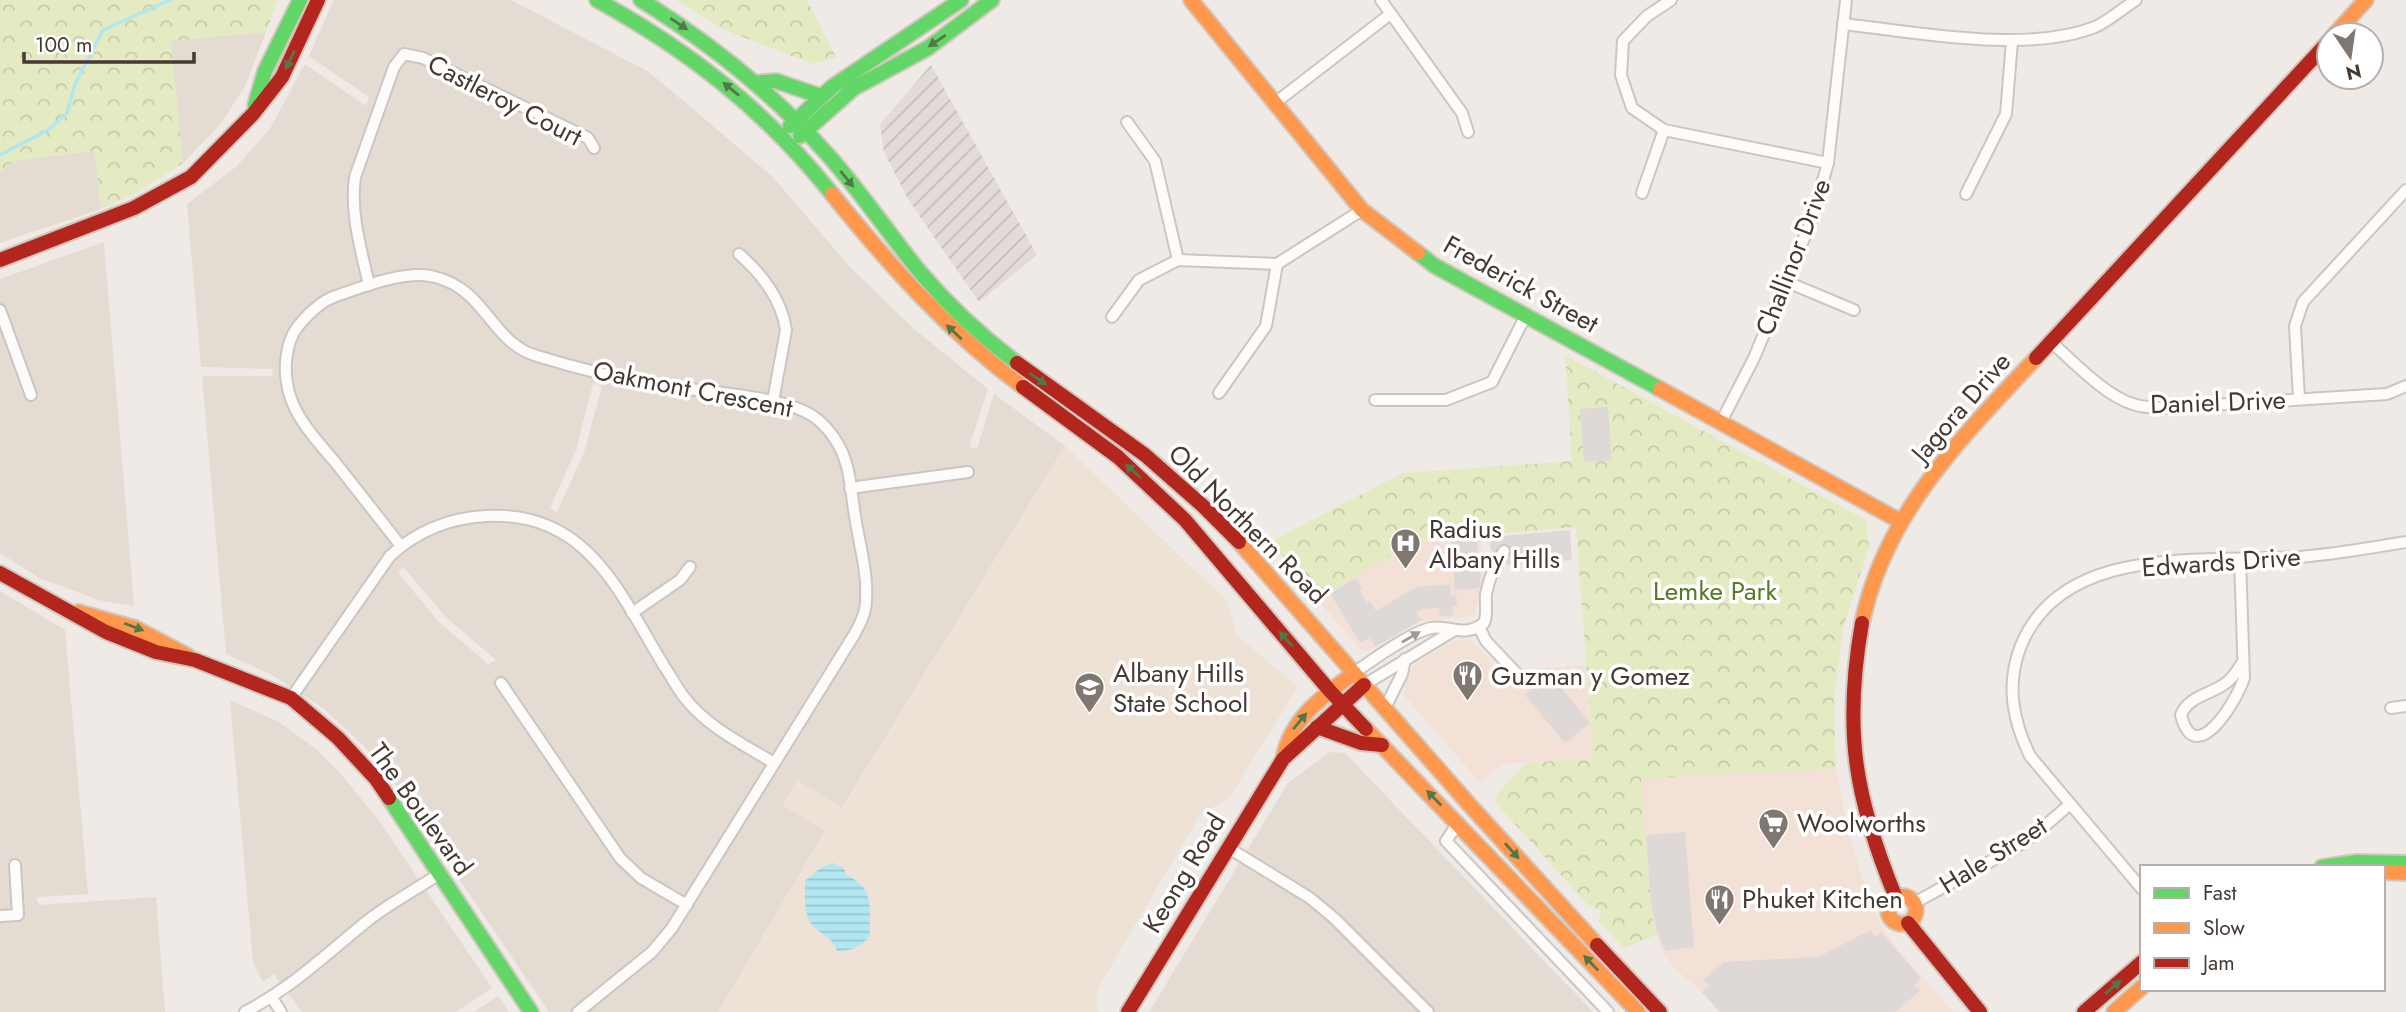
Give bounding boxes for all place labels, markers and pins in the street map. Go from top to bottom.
place label: Radius Albany Hills [1429,510,1560,578]
hospital icon: Radius Albany Hills [1389,527,1423,571]
place label: Albany Hills State School [1113,654,1248,722]
place label: Guzman y Gomez [1491,657,1690,695]
restaurant icon: Guzman y Gomez [1451,659,1485,703]
school or university icon: Albany Hills State School [1073,671,1107,715]
place label: Woolworths [1797,804,1926,842]
supermarket icon: Woolworths [1757,806,1791,850]
place label: Phuket Kitchen [1742,880,1903,918]
restaurant icon: Phuket Kitchen [1702,882,1736,926]

